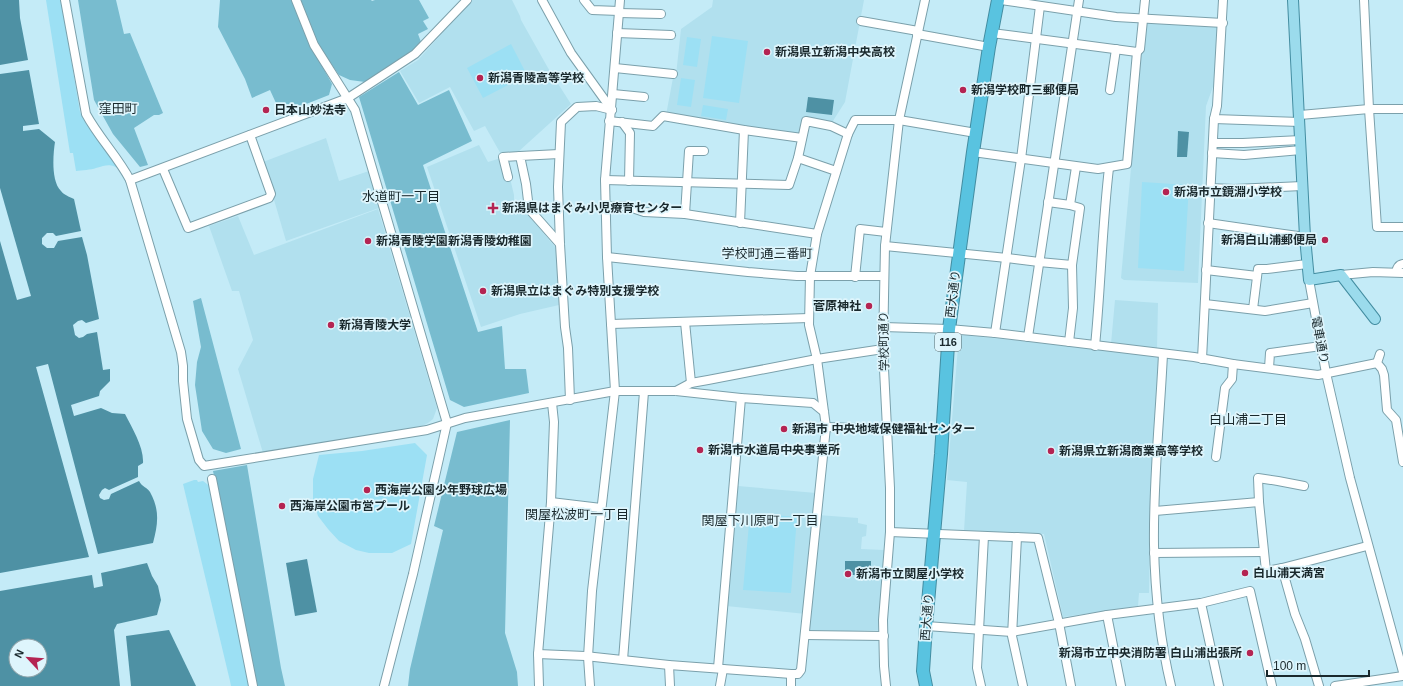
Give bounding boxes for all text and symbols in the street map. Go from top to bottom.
place label: 新潟県立新潟中央高校 [775,45,895,59]
marker: 新潟県立新潟中央高校 [762,47,772,57]
place label: 新潟青陵高等学校 [488,71,584,85]
marker: 新潟青陵高等学校 [475,73,485,83]
place label: 新潟学校町三郵便局 [971,83,1079,97]
marker: 新潟学校町三郵便局 [958,85,968,95]
district label: 窪田町 [98,101,138,116]
place label: 日本山妙法寺 [274,103,346,117]
marker: 日本山妙法寺 [261,105,271,115]
place label: 新潟市立鏡淵小学校 [1174,185,1282,199]
marker: 新潟市立鏡淵小学校 [1161,187,1171,197]
district label: 水道町一丁目 [362,189,440,204]
place label: 新潟県はまぐみ小児療育センター [502,201,682,215]
marker: 新潟県はまぐみ小児療育センター [487,202,499,214]
place label: 新潟白山浦郵便局 [1221,233,1317,247]
place label: 新潟青陵学園新潟青陵幼稚園 [376,234,532,248]
marker: 新潟白山浦郵便局 [1320,235,1330,245]
marker: 新潟青陵学園新潟青陵幼稚園 [363,236,373,246]
district label: 学校町通三番町 [721,246,813,261]
street label: 西大通り [943,269,963,319]
place label: 新潟県立はまぐみ特別支援学校 [491,284,659,298]
marker: 新潟県立はまぐみ特別支援学校 [478,286,488,296]
place label: 菅原神社 [813,299,861,313]
marker: 菅原神社 [864,301,874,311]
street label: 学校町通り [876,311,892,371]
street label: 電車通り [1309,315,1331,365]
place label: 新潟青陵大学 [339,318,411,332]
marker: 新潟青陵大学 [326,320,336,330]
road number: 116 [935,333,961,351]
district label: 白山浦二丁目 [1209,412,1287,427]
place label: 新潟市 中央地域保健福祉センター [792,422,975,436]
marker: 新潟市 中央地域保健福祉センター [779,424,789,434]
place label: 新潟市水道局中央事業所 [708,443,840,457]
place label: 新潟県立新潟商業高等学校 [1059,444,1203,458]
marker: 新潟市水道局中央事業所 [695,445,705,455]
marker: 新潟県立新潟商業高等学校 [1046,446,1056,456]
place label: 西海岸公園少年野球広場 [375,483,507,497]
marker: 西海岸公園少年野球広場 [362,485,372,495]
place label: 西海岸公園市営プール [290,499,410,513]
marker: 西海岸公園市営プール [277,501,287,511]
district label: 関屋松波町一丁目 [525,507,629,522]
district label: 関屋下川原町一丁目 [701,513,819,528]
place label: 白山浦天満宮 [1253,566,1325,580]
place label: 新潟市立関屋小学校 [856,567,964,581]
marker: 白山浦天満宮 [1240,568,1250,578]
marker: 新潟市立関屋小学校 [843,569,853,579]
street label: 西大通り [918,592,936,642]
north arrow [8,638,48,678]
place label: 新潟市立中央消防署 白山浦出張所 [1059,646,1242,660]
text: N [12,647,26,660]
marker: 新潟市立中央消防署 白山浦出張所 [1245,648,1255,658]
scale bar [1267,652,1369,678]
text: 100 m [1273,659,1306,673]

